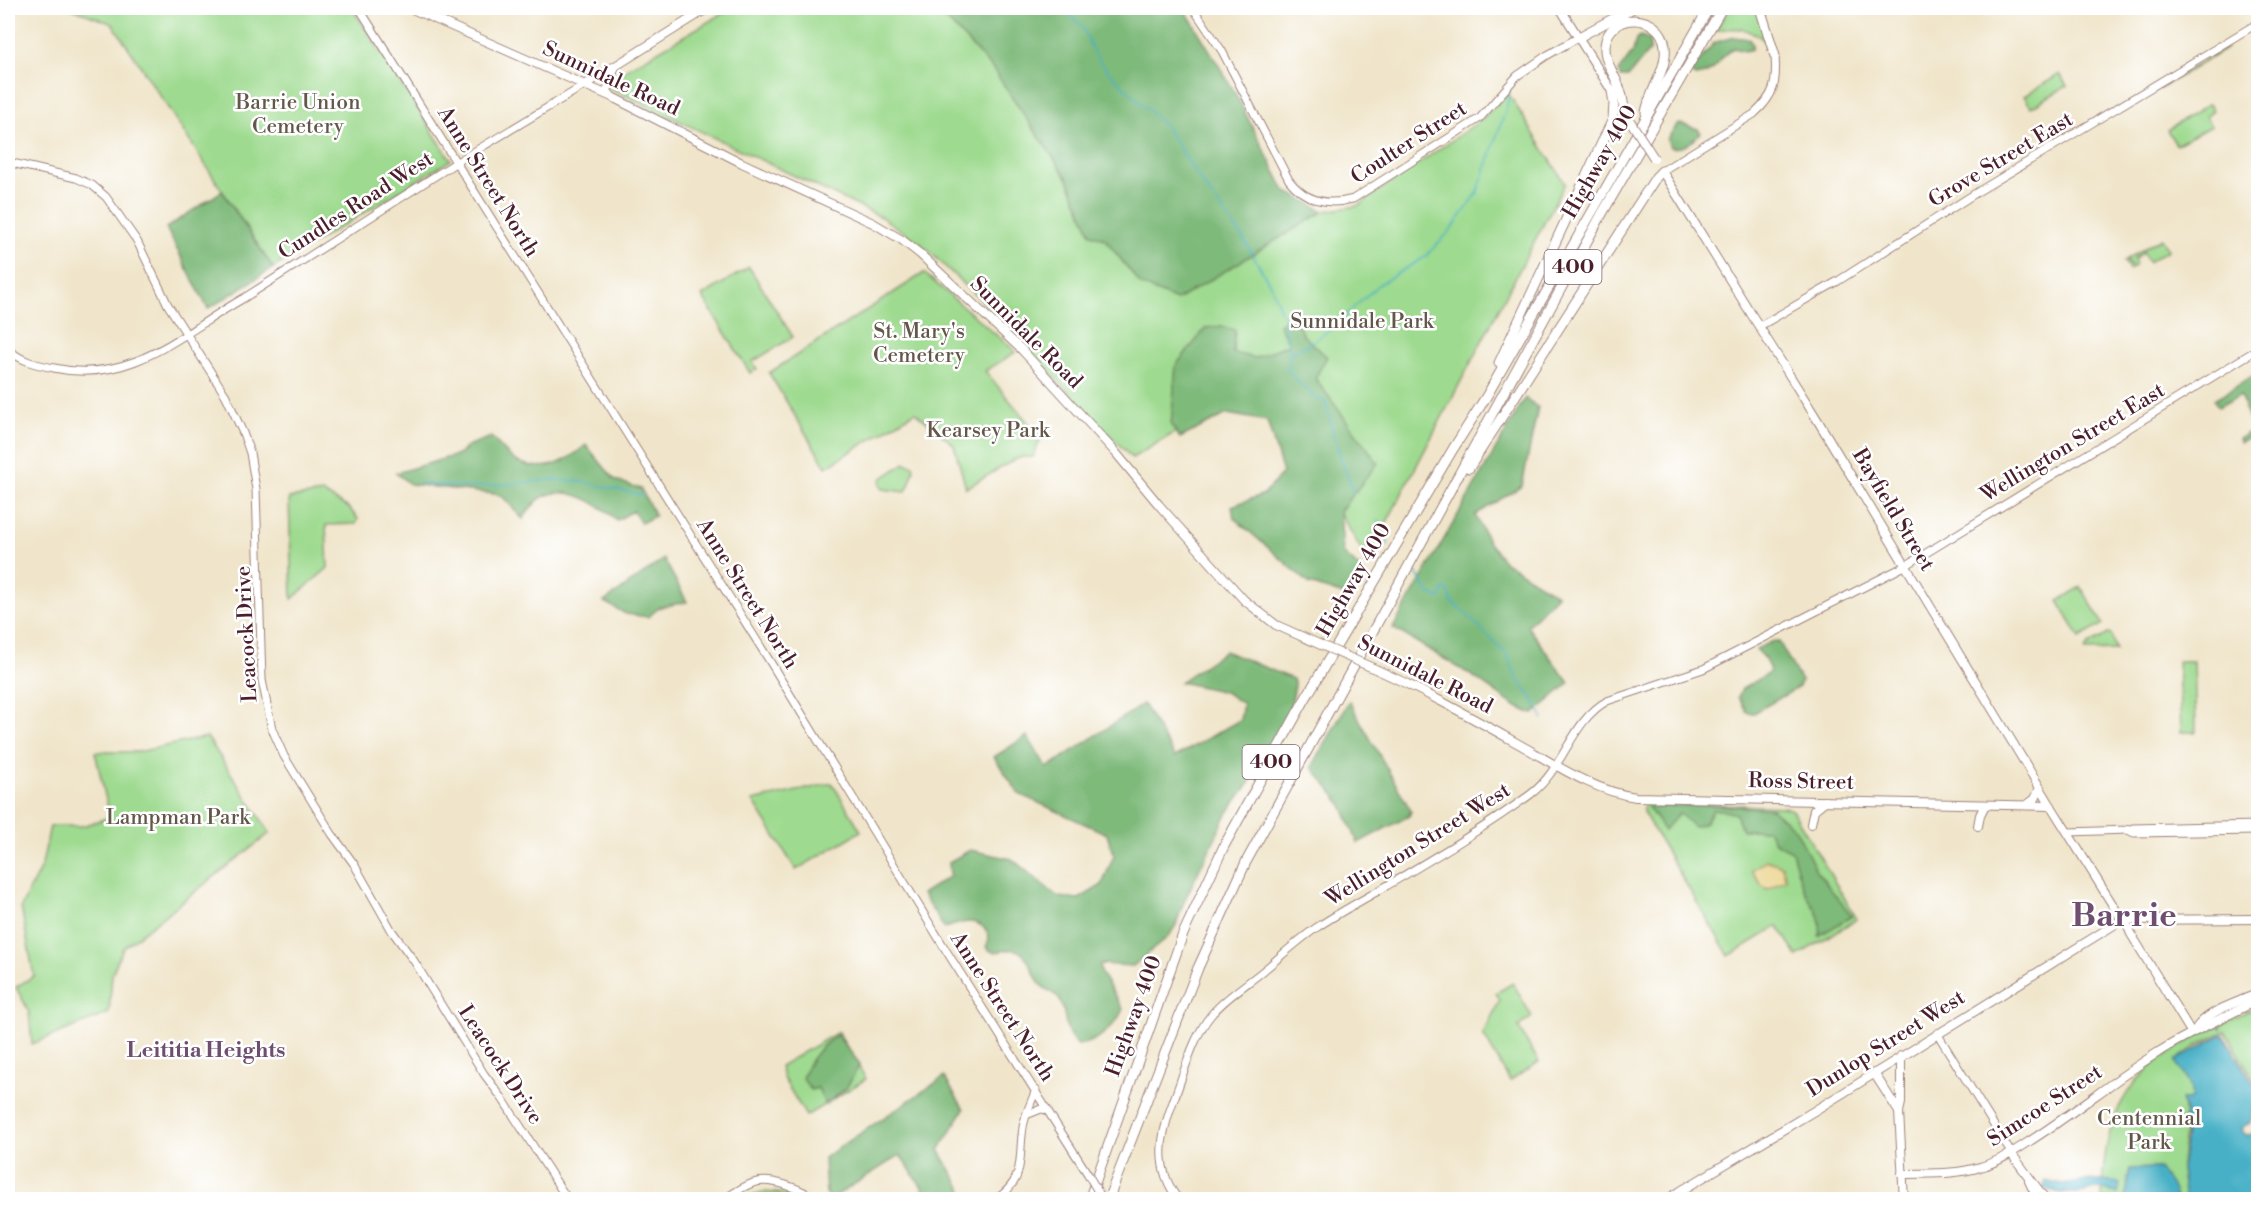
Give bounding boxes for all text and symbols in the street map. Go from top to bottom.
street label: Sunnidale Road [538,36,684,122]
park label: Barrie Union Cemetery [235,90,361,140]
street label: Coulter Street [1346,96,1472,190]
street label: Anne Street North [431,101,545,263]
street label: Highway 400 [1557,101,1643,223]
street label: Grove Street East [1924,106,2078,213]
street label: Cundles Road West [274,146,439,266]
road number: 400 [1544,250,1602,284]
street label: Sunnidale Road [964,271,1088,395]
park label: Sunnidale Park [1290,309,1435,335]
park label: St. Mary's Cemetery [873,319,966,369]
street label: Wellington Street East [1975,377,2170,509]
park label: Kearsey Park [926,418,1051,444]
street label: Bayfield Street [1846,443,1940,576]
street label: Anne Street North [690,513,804,675]
street label: Highway 400 [1311,519,1397,641]
street label: Leacock Drive [230,565,264,703]
street label: Sunnidale Road [1353,630,1497,720]
road number: 400 [1242,745,1300,779]
street label: Ross Street [1748,768,1855,796]
street label: Wellington Street West [1320,777,1516,913]
park label: Lampman Park [106,805,251,831]
district label: Barrie [2071,896,2177,937]
street label: Anne Street North [944,927,1060,1087]
street label: Highway 400 [1100,952,1168,1080]
street label: Dunlop Street West [1802,985,1970,1103]
street label: Leacock Drive [452,1001,548,1129]
district label: Leititia Heights [126,1037,286,1064]
street label: Simcoe Street [1983,1059,2108,1153]
park label: Centennial Park [2097,1106,2201,1156]

